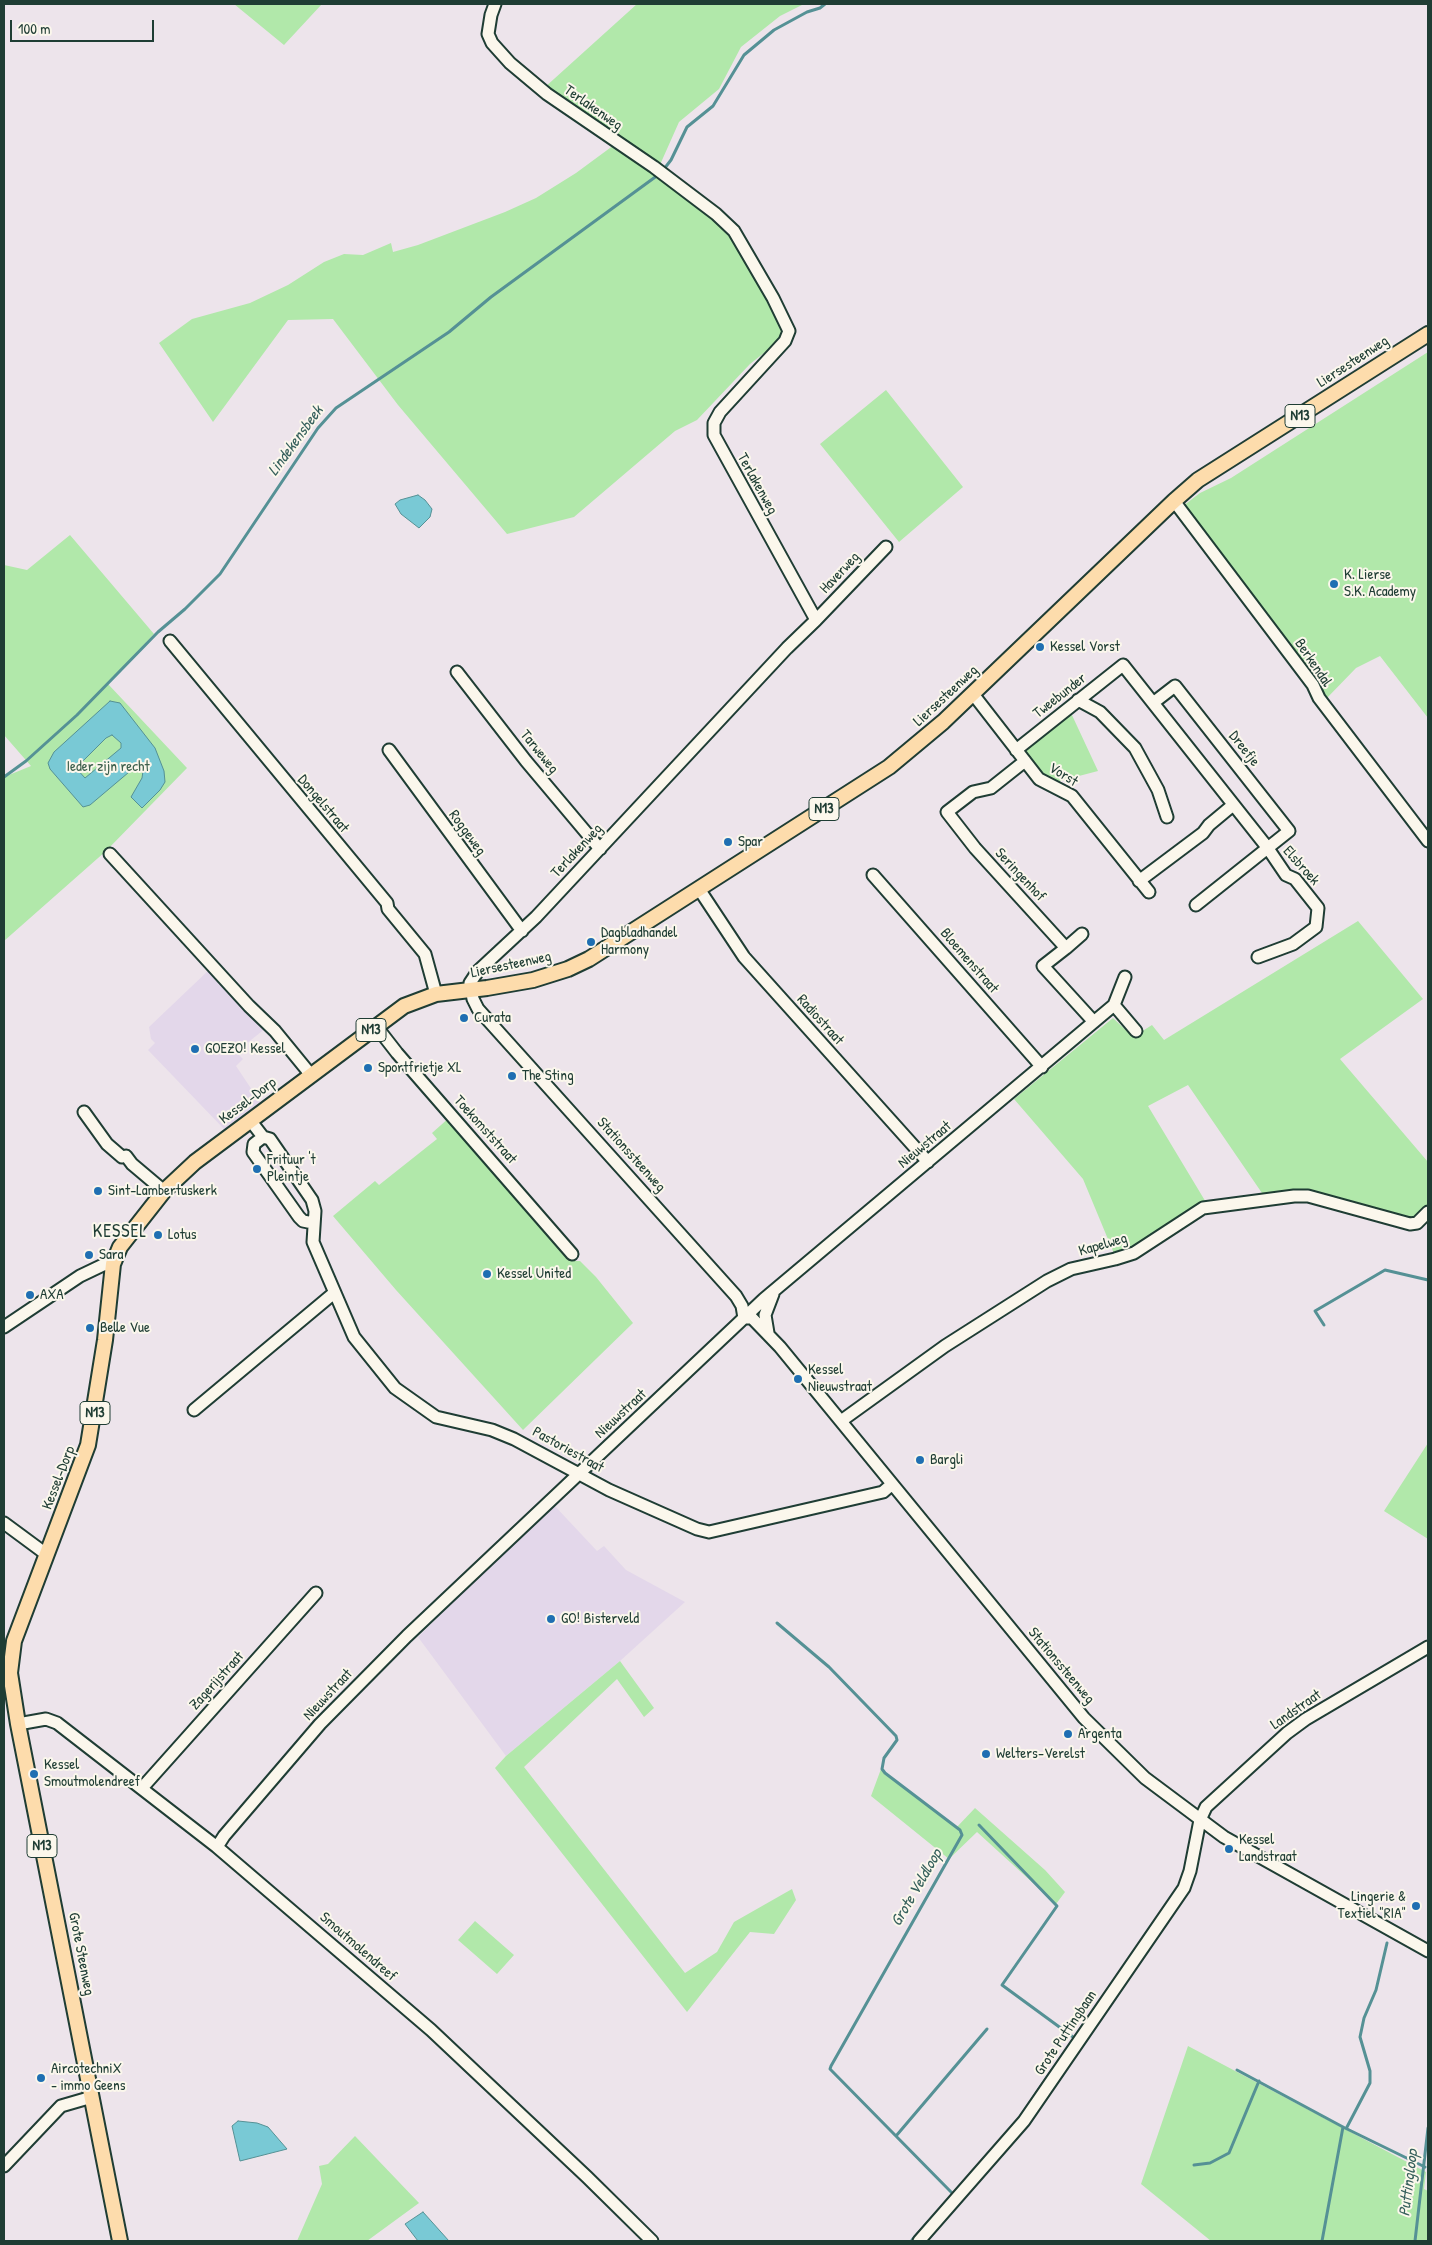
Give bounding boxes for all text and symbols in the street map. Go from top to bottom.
scale bar [12,10,156,42]
text: 100 m [18,18,51,39]
street label: Terlakenweg [560,81,626,135]
street label: Liersesteenweg [1314,332,1392,392]
water label: Lindekensbeek [264,402,328,480]
road number: N13 [1285,404,1315,428]
street label: Terlakenweg [733,450,781,518]
street label: Haverweg [816,548,864,598]
place label: K. Lierse S.K. Academy [1344,566,1416,601]
marker: K. Lierse S.K. Academy [1328,578,1340,590]
street label: Berkendal [1290,636,1336,690]
place label: Kessel Vorst [1050,638,1120,656]
marker: Kessel Vorst [1034,641,1046,653]
street label: Liersesteenweg [910,662,982,730]
street label: Tweebunder [1030,670,1090,722]
street label: Tarweweg [516,726,562,778]
street label: Dreefje [1225,728,1263,770]
park label: Ieder zijn recht [66,758,150,776]
street label: Vorst [1045,759,1081,791]
street label: Dongelstraat [294,771,352,837]
road number: N13 [809,798,839,821]
street label: Roggeweg [445,807,489,859]
street label: Terlakenweg [548,820,606,882]
place label: Spar [738,833,763,851]
marker: Spar [722,836,734,848]
street label: Elsbroek [1279,843,1323,889]
street label: Seringenhof [991,845,1049,905]
place label: Dagbladhandel Harmony [601,924,677,959]
street label: Bloemenstraat [936,925,1002,997]
marker: Dagbladhandel Harmony [585,936,597,948]
street label: Liersesteenweg [469,948,553,982]
street label: Radiostraat [793,991,847,1049]
place label: Curata [474,1009,511,1027]
marker: Curata [458,1012,470,1024]
road number: N13 [356,1018,386,1042]
place label: GOEZO! Kessel [205,1040,286,1058]
marker: GOEZO! Kessel [189,1043,201,1055]
place label: Sportfrietje XL [378,1059,461,1077]
marker: Sportfrietje XL [362,1062,374,1074]
place label: The Sting [522,1067,574,1085]
marker: The Sting [506,1070,518,1082]
street label: Kessel-Dorp [216,1074,280,1128]
street label: Toekomststraat [450,1092,520,1168]
street label: Stationssteenweg [593,1114,669,1196]
street label: Nieuwstraat [895,1118,955,1172]
place label: Frituur 't Pleintje [267,1151,316,1186]
marker: Frituur 't Pleintje [251,1163,263,1175]
place label: Sint-Lambertuskerk [108,1182,217,1200]
marker: Sint-Lambertuskerk [92,1185,104,1197]
district label: KESSEL [92,1221,148,1243]
place label: Lotus [168,1226,197,1244]
marker: Lotus [152,1229,164,1241]
street label: Kapelweg [1077,1229,1129,1261]
place label: Sara [99,1246,123,1264]
marker: Sara [83,1249,95,1261]
place label: Kessel United [497,1265,571,1283]
marker: Kessel United [481,1268,493,1280]
place label: AXA [40,1286,64,1304]
marker: AXA [24,1289,36,1301]
place label: Belle Vue [100,1319,150,1337]
marker: Belle Vue [84,1322,96,1334]
place label: Kessel Nieuwstraat [808,1361,872,1396]
marker: Kessel Nieuwstraat [792,1373,804,1385]
street label: Nieuwstraat [592,1386,650,1442]
road number: N13 [80,1402,110,1425]
street label: Pastoriestraat [529,1423,607,1477]
street label: Kessel-Dorp [39,1444,79,1512]
place label: Bargli [930,1451,963,1469]
marker: Bargli [914,1454,926,1466]
place label: GO! Bisterveld [561,1610,639,1628]
marker: GO! Bisterveld [545,1613,557,1625]
street label: Stationssteenweg [1024,1624,1098,1708]
street label: Zagerijstraat [186,1648,248,1714]
street label: Nieuwstraat [300,1666,356,1724]
street label: Landstraat [1267,1686,1325,1734]
place label: Argenta [1078,1725,1122,1743]
marker: Argenta [1062,1728,1074,1740]
place label: Welters-Verelst [996,1745,1085,1763]
marker: Welters-Verelst [980,1748,992,1760]
place label: Kessel Smoutmolendreef [44,1756,140,1791]
marker: Kessel Smoutmolendreef [28,1768,40,1780]
place label: Kessel Landstraat [1239,1831,1297,1866]
road number: N13 [27,1834,57,1858]
marker: Kessel Landstraat [1223,1843,1235,1855]
water label: Grote Veldloop [887,1846,947,1930]
place label: Lingerie & Textiel "RIA" [1338,1888,1406,1923]
marker: Lingerie & Textiel "RIA" [1410,1900,1422,1912]
street label: Smoutmolendreef [316,1909,400,1985]
street label: Grote Steenweg [64,1911,98,1997]
street label: Grote Puttingbaan [1031,1987,1101,2079]
place label: AircotechniX - immo Geens [51,2060,125,2095]
marker: AircotechniX - immo Geens [35,2072,47,2084]
water label: Puttingloop [1395,2149,1423,2217]

